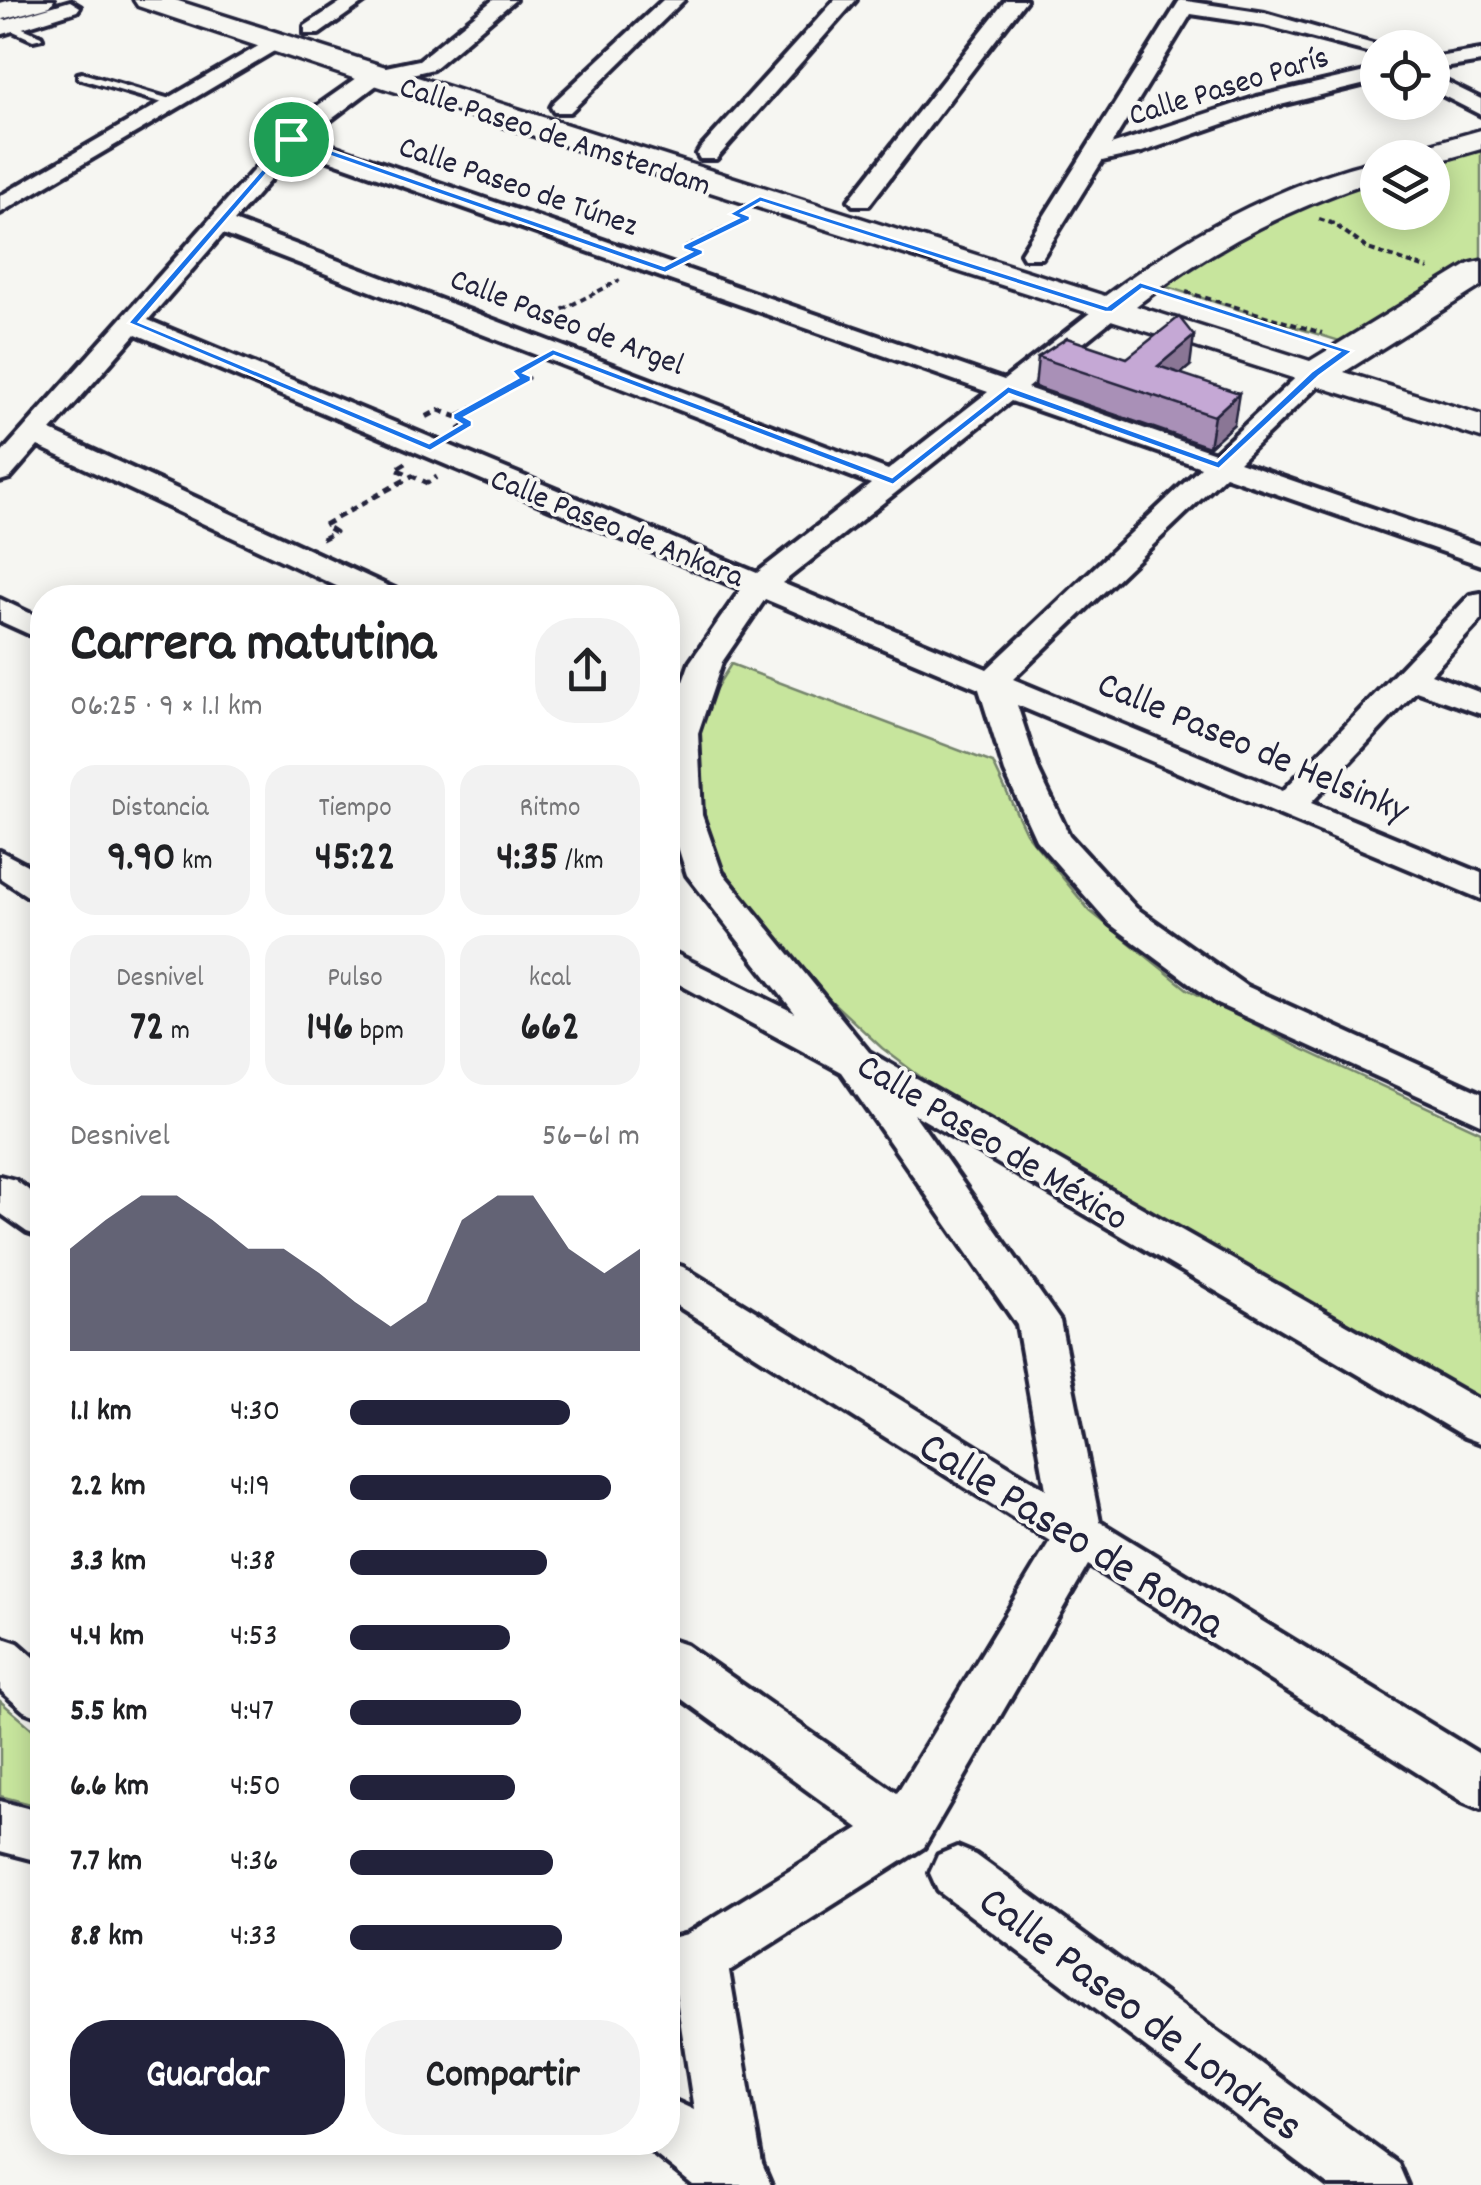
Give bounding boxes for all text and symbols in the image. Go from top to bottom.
map controls [1360,30,1450,230]
button: locate [1360,30,1450,120]
street label: Calle Paseo París [1124,37,1335,141]
street label: Calle Paseo de Amsterdam [393,67,716,211]
pin [249,97,334,182]
icon: arrive [264,112,319,167]
street label: Calle Paseo de Túnez [392,126,643,251]
button: layers [1360,140,1450,230]
street label: Calle Paseo de Argel [442,259,690,391]
street label: Calle Paseo de Ankara [482,459,751,603]
text: Carrera matutina [70,608,436,687]
button: share [535,618,640,723]
street label: Calle Paseo de Helsinky [1088,660,1417,841]
text: 06:25 · 9 × 1.1 km [70,685,263,731]
text: Distancia [111,790,209,830]
text: Tiempo [318,790,392,830]
text: Ritmo [520,790,580,830]
text: 9.90 [107,830,176,890]
text: 45:22 [315,830,395,890]
text: 4:35 [496,830,559,890]
text: km [176,843,213,883]
text: /km [559,843,604,883]
text: Desnivel [116,960,204,1000]
text: Pulso [327,960,383,1000]
text: kcal [529,960,571,1000]
text: 72 [130,1000,164,1060]
text: 146 [306,1000,353,1060]
text: 662 [520,1000,580,1060]
text: m [164,1013,190,1053]
text: bpm [353,1013,404,1053]
street label: Calle Paseo de México [845,1042,1138,1248]
text: Desnivel [70,1115,170,1161]
text: 56–61 m [542,1115,640,1161]
text: 1.1 km [70,1390,132,1436]
text: 4:30 [230,1390,280,1436]
street label: Calle Paseo de Roma [905,1418,1237,1658]
text: 2.2 km [70,1465,146,1511]
text: 4:19 [230,1465,270,1511]
text: 3.3 km [70,1540,146,1586]
text: 4:38 [230,1540,276,1586]
text: 4.4 km [70,1615,144,1661]
text: 4:53 [230,1615,278,1661]
text: 5.5 km [70,1690,147,1736]
text: 4:47 [230,1690,274,1736]
text: 6.6 km [70,1765,149,1811]
text: 4:50 [230,1765,281,1811]
text: 7.7 km [70,1840,142,1886]
text: 4:36 [230,1840,278,1886]
street label: Calle Paseo de Londres [963,1873,1315,2160]
text: 8.8 km [70,1915,143,1961]
text: 4:33 [230,1915,277,1961]
button: Guardar [70,2020,345,2135]
button: Compartir [365,2020,640,2135]

